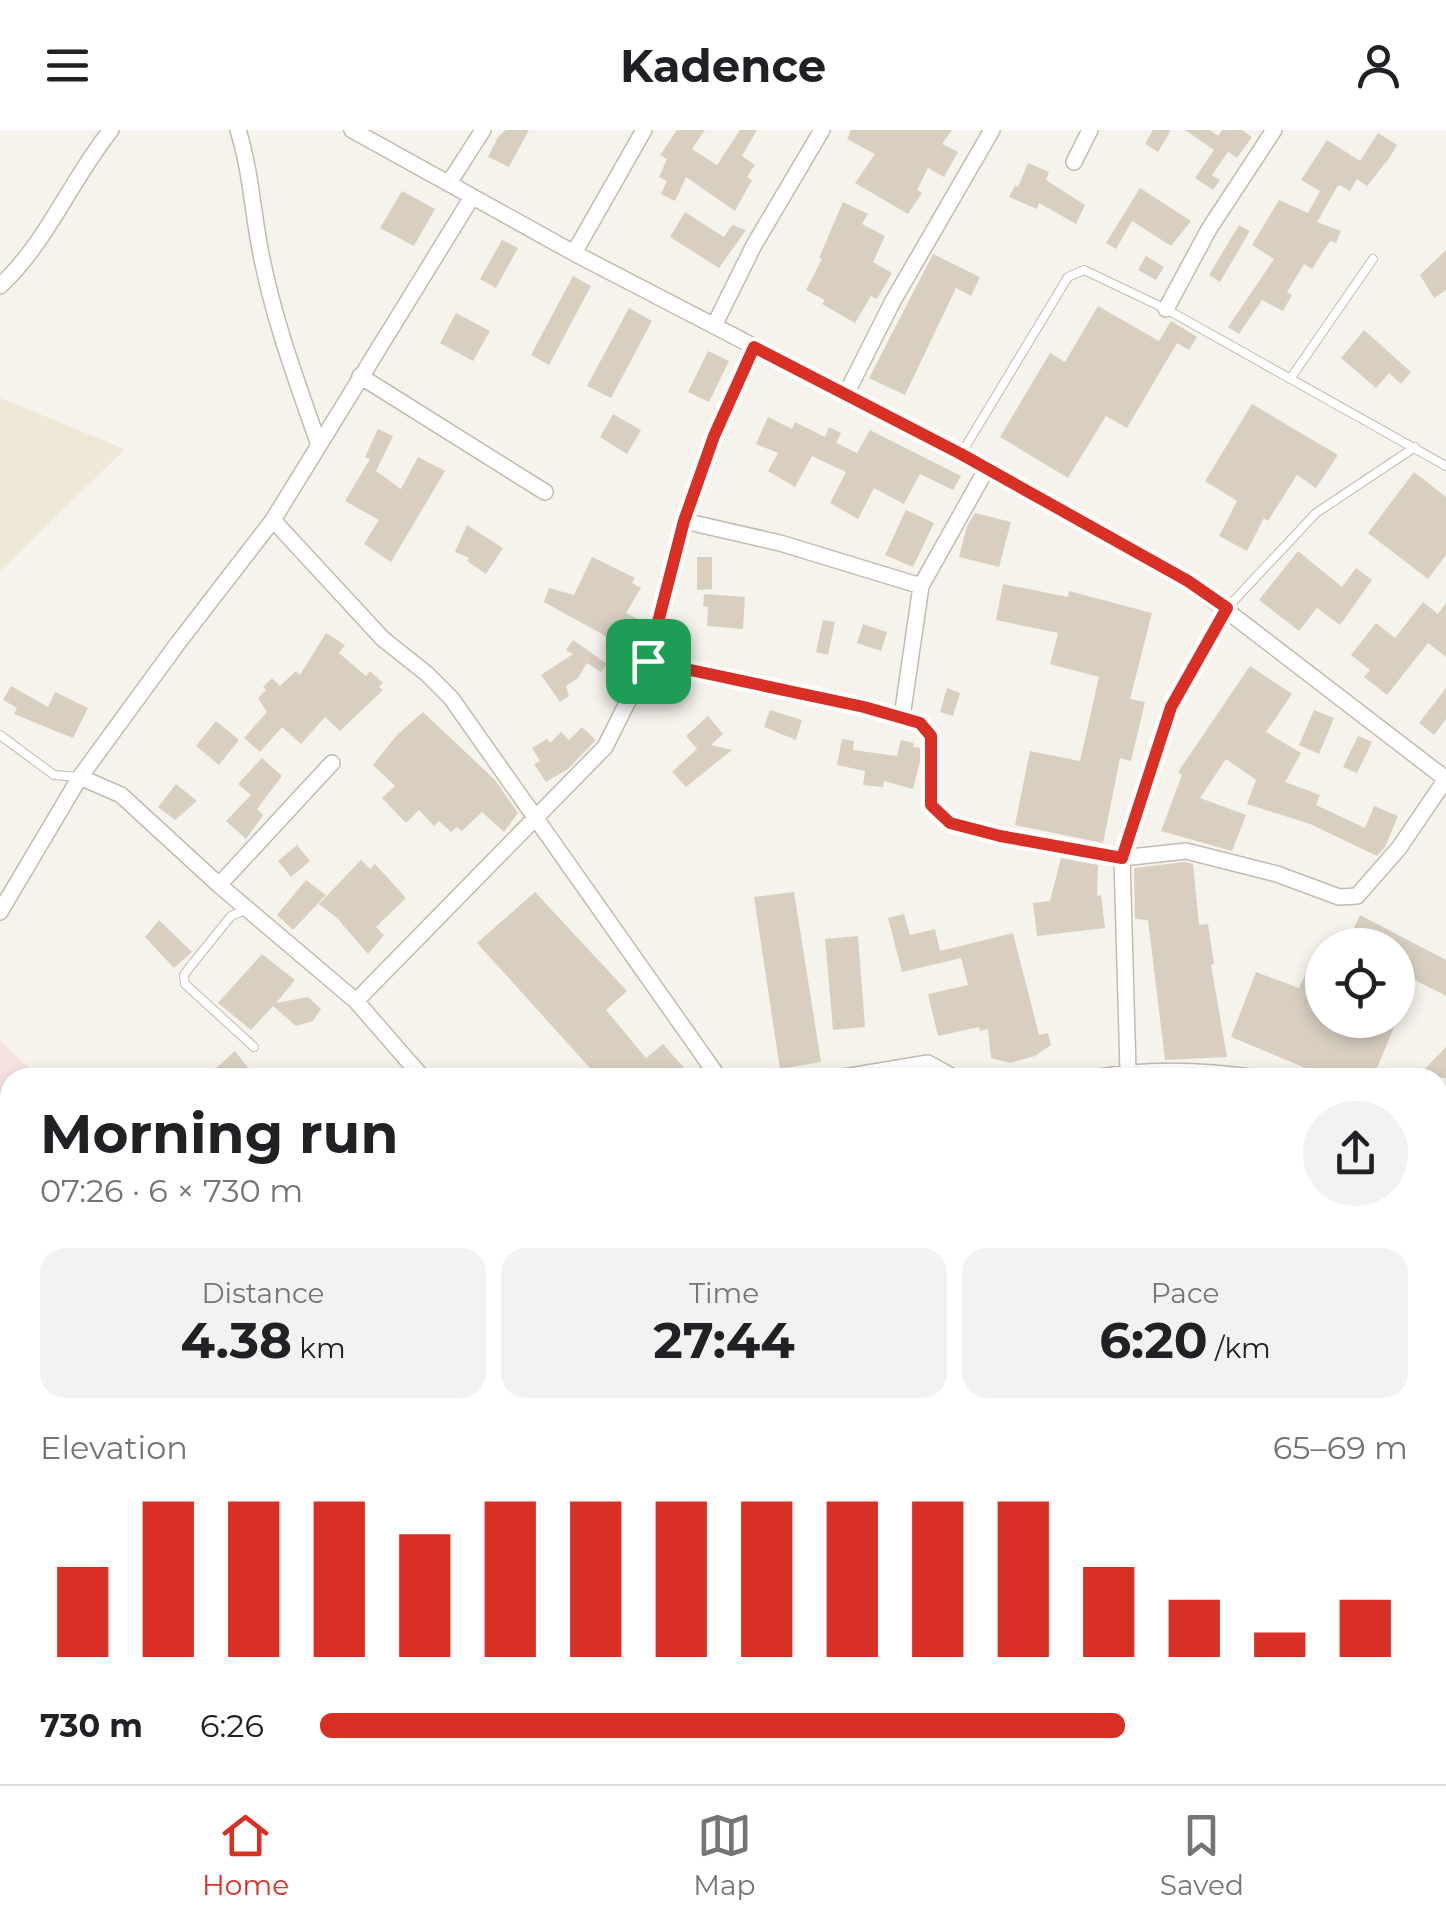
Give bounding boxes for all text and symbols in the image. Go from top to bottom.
icon: menu [40,38,95,93]
text: Kadence [620,38,826,93]
icon: person [1351,38,1406,93]
pin [606,619,691,704]
icon: arrive [621,634,676,689]
map controls [1305,928,1415,1038]
button: locate [1305,928,1415,1038]
text: Morning run [40,1100,398,1167]
button: share [1303,1101,1408,1206]
text: 07:26 · 6 × 730 m [40,1171,303,1210]
text: Distance [201,1276,325,1310]
text: Time [689,1276,759,1310]
text: Pace [1151,1276,1219,1310]
text: 4.38 [180,1310,292,1371]
text: 27:44 [653,1310,795,1371]
text: 6:20 [1099,1310,1208,1371]
text: km [292,1331,346,1365]
text: /km [1208,1331,1271,1365]
text: Elevation [40,1428,188,1467]
text: 65–69 m [1273,1428,1408,1467]
text: 730 m [40,1706,143,1745]
text: 6:26 [200,1706,264,1745]
tab: Home [202,1808,289,1902]
tab: Map [693,1808,756,1902]
tab: Saved [1160,1808,1244,1902]

